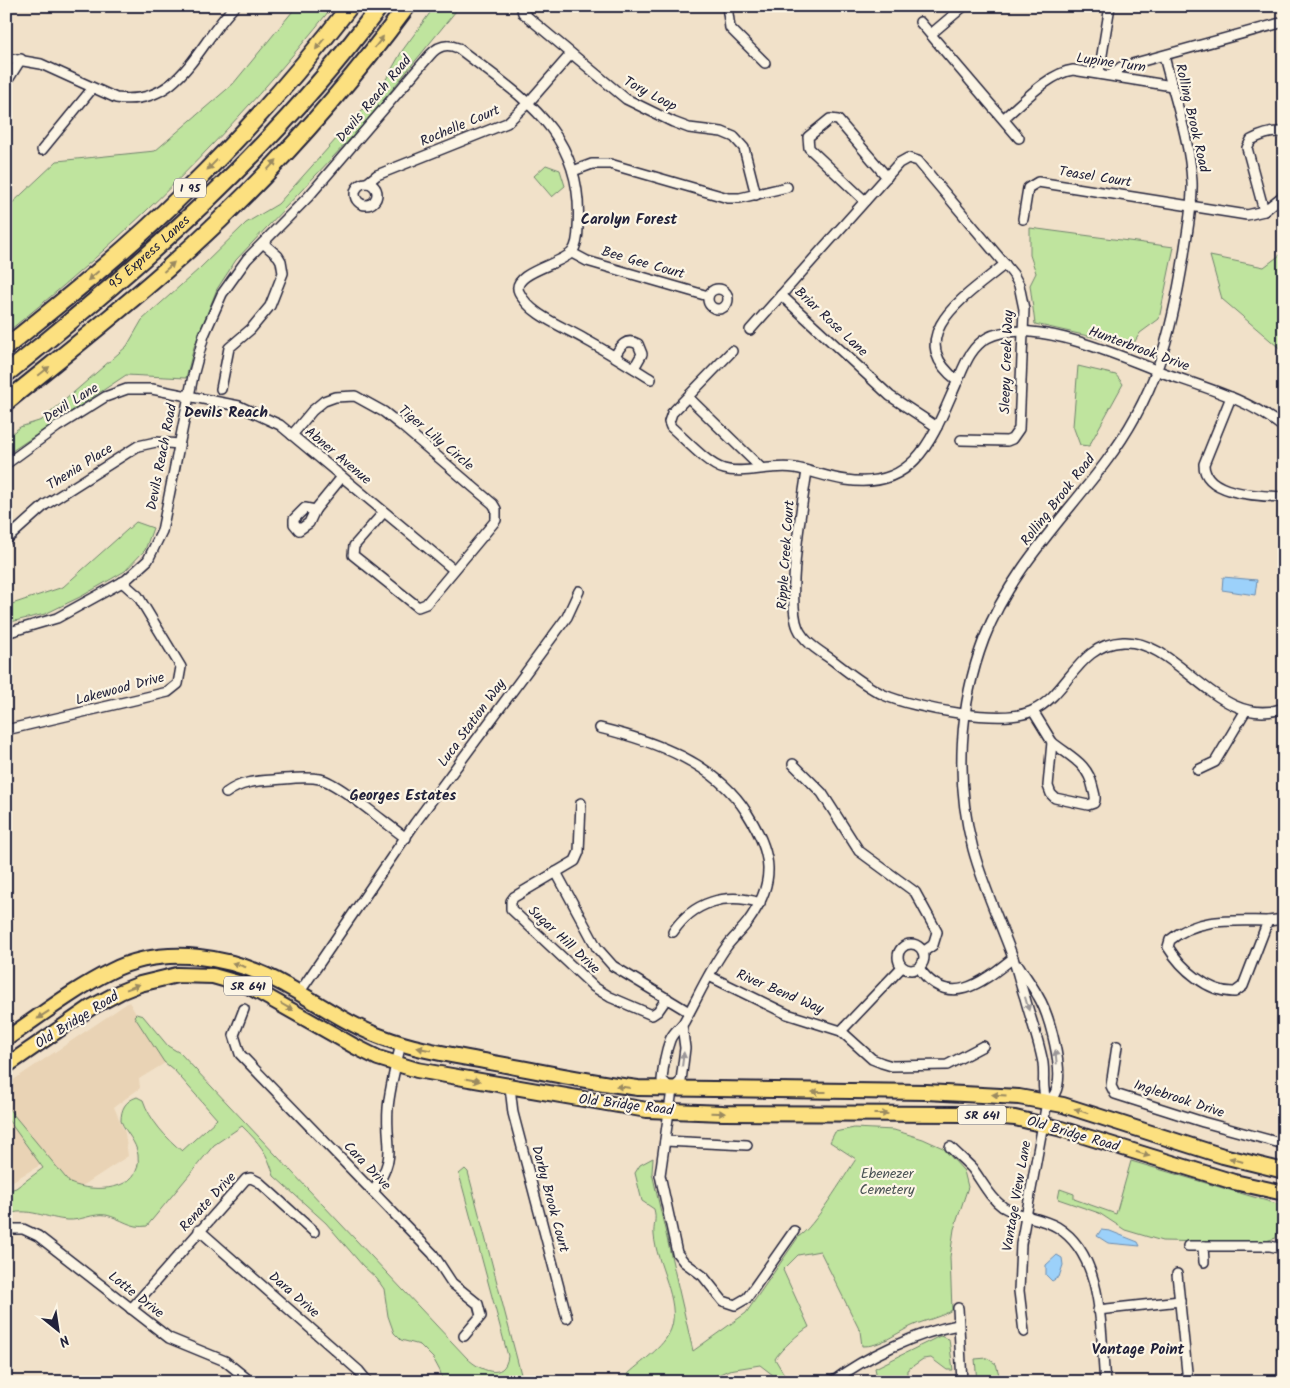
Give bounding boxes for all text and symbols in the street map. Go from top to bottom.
one-way arrow [373,36,384,49]
one-way arrow [315,38,326,51]
street label: Lupine Turn [1075,47,1147,79]
street label: Devils Reach Road [331,50,418,147]
street label: Rolling Brook Road [1169,61,1215,176]
street label: Tory Loop [619,71,681,117]
street label: Rochelle Court [417,99,504,153]
one-way arrow [206,159,218,171]
one-way arrow [267,159,278,172]
street label: Teasel Court [1057,160,1133,194]
road number: I 95 [174,178,206,198]
district label: Carolyn Forest [581,208,678,232]
street label: 95 Express Lanes [104,210,196,295]
street label: Bee Gee Court [599,241,688,286]
one-way arrow [162,261,174,273]
one-way arrow [87,270,99,282]
street label: Briar Rose Lane [789,282,873,363]
street label: Sleepy Creek Way [994,309,1020,414]
street label: Hunterbrook Drive [1085,321,1193,378]
one-way arrow [37,366,50,377]
street label: Devil Lane [39,377,104,429]
street label: Tiger Lily Circle [393,400,479,477]
street label: Devils Reach Road [141,401,183,512]
district label: Devils Reach [184,401,268,425]
street label: Abner Avenue [300,422,377,491]
street label: Thenia Place [43,438,118,496]
street label: Rolling Brook Road [1015,449,1101,550]
street label: Ripple Creek Court [771,499,801,610]
street label: Lakewood Drive [73,666,167,711]
street label: Luca Station Way [432,674,512,772]
district label: Georges Estates [350,784,456,808]
street label: Sugar Hill Drive [523,901,606,980]
one-way arrow [231,961,246,969]
street label: River Bend Way [733,964,828,1021]
road number: SR 641 [224,976,272,996]
one-way arrow [126,983,141,991]
street label: Old Bridge Road [31,985,124,1055]
one-way arrow [1023,997,1031,1012]
one-way arrow [281,1002,294,1011]
one-way arrow [36,1010,49,1020]
one-way arrow [416,1045,432,1053]
one-way arrow [1052,1048,1060,1064]
one-way arrow [679,1051,687,1067]
street label: Inglebrook Drive [1131,1074,1228,1124]
one-way arrow [465,1077,481,1085]
one-way arrow [615,1082,631,1090]
street label: Old Bridge Road [577,1088,676,1122]
one-way arrow [811,1088,827,1096]
one-way arrow [991,1091,1007,1099]
road number: SR 641 [958,1106,1006,1124]
one-way arrow [1074,1107,1089,1114]
one-way arrow [710,1109,726,1117]
one-way arrow [873,1110,889,1118]
street label: Old Bridge Road [1024,1110,1123,1158]
street label: Cara Drive [338,1136,397,1196]
street label: Vantage View Lane [996,1138,1038,1253]
street label: Darby Brook Court [525,1143,575,1255]
one-way arrow [1136,1150,1151,1158]
one-way arrow [1229,1155,1244,1163]
park label: Ebenezer Cemetery [859,1163,915,1201]
street label: Renate Drive [174,1167,242,1237]
street label: Lotte Drive [103,1266,169,1324]
street label: Dara Drive [264,1266,325,1324]
north arrow [32,1306,82,1356]
text: N [55,1329,73,1352]
district label: Vantage Point [1092,1338,1185,1362]

